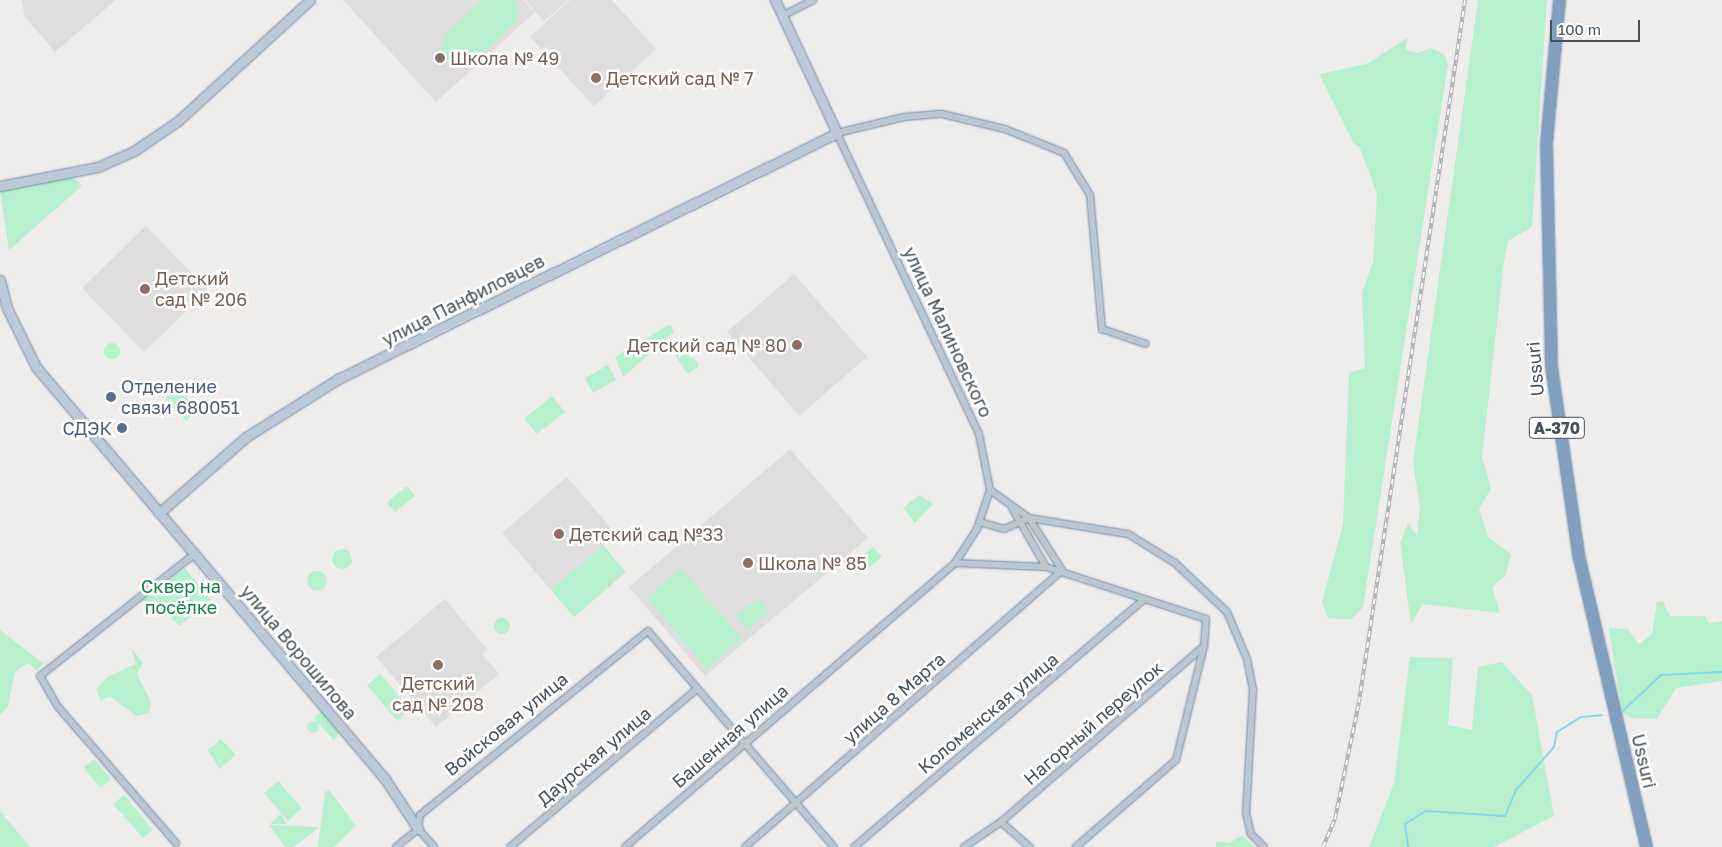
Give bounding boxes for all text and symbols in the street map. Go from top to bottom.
scale bar [1552,10,1642,42]
text: 100 m [1558,20,1601,38]
place label: Школа № 49 [450,47,559,69]
marker: Школа № 49 [434,52,446,64]
place label: Детский сад № 7 [606,67,754,89]
marker: Детский сад № 7 [590,72,602,84]
street label: улица Малиновского [899,243,997,421]
street label: улица Панфиловцев [378,250,548,350]
place label: Детский сад № 206 [155,268,247,310]
marker: Детский сад № 206 [139,283,151,295]
place label: Детский сад № 80 [627,334,787,356]
marker: Детский сад № 80 [791,339,803,351]
street label: Ussuri [1522,341,1548,397]
place label: Отделение связи 680051 [121,376,240,418]
marker: Отделение связи 680051 [105,391,117,403]
road number: А-370 [1528,414,1586,442]
place label: СДЭК [63,417,112,439]
marker: СДЭК [116,422,128,434]
place label: Детский сад №33 [569,523,724,545]
marker: Детский сад №33 [553,528,565,540]
place label: Школа № 85 [758,552,867,574]
marker: Школа № 85 [742,557,754,569]
park label: Сквер на посёлке [141,576,221,618]
street label: улица Ворошилова [236,580,362,724]
street label: улица 8 Марта [839,648,949,748]
street label: Коломенская улица [914,648,1062,778]
street label: Нагорный переулок [1019,657,1167,789]
marker: Детский сад № 208 [432,659,444,671]
street label: Войсковая улица [440,668,572,780]
place label: Детский сад № 208 [392,673,484,716]
street label: Башенная улица [668,680,792,792]
street label: Даурская улица [533,702,655,810]
street label: Ussuri [1627,732,1661,790]

